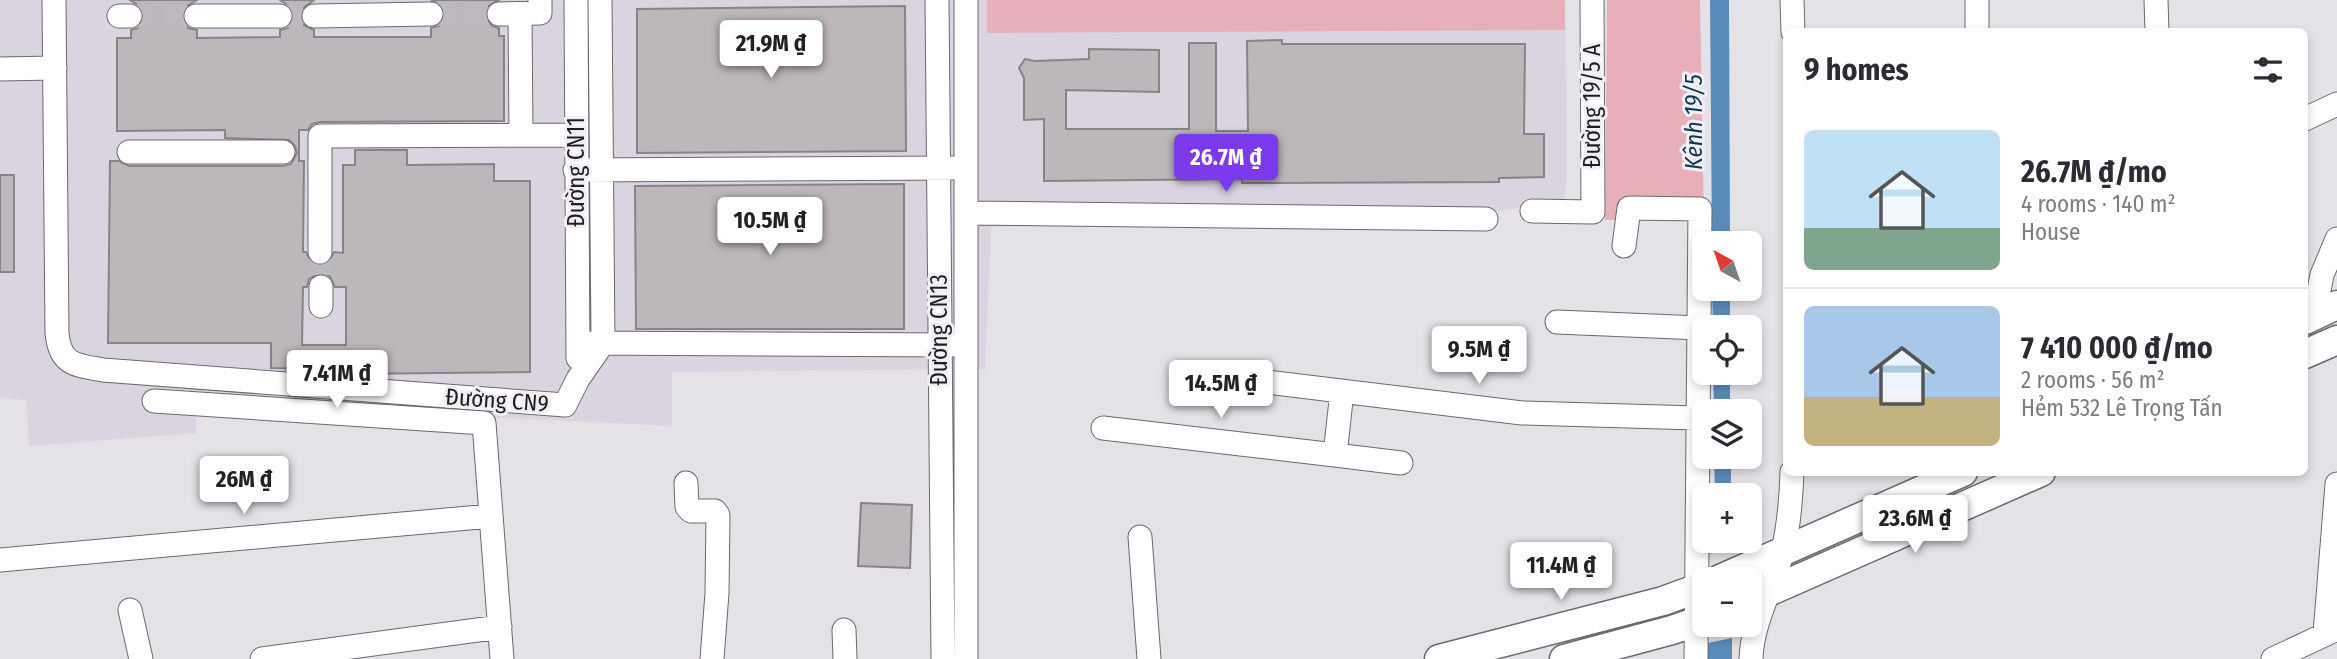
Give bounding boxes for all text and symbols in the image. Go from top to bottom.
pin: 21.9M ₫ [706,20,836,80]
text: 21.9M ₫ [736,29,806,57]
street label: Đường 19/5 A [1578,44,1606,168]
icon: filters [2249,51,2287,89]
text: 9 homes [1804,52,1909,88]
water label: Kênh 19/5 [1680,74,1708,170]
street label: Đường CN11 [562,117,590,227]
pin: 26.7M ₫ [1161,134,1291,194]
text: 26.7M ₫ [1190,143,1262,171]
text: 26.7M ₫/mo [2021,154,2167,190]
icon: home [1860,158,1944,242]
text: 4 rooms · 140 m² [2021,190,2176,218]
pin: 10.5M ₫ [705,198,835,257]
text: 10.5M ₫ [733,206,807,234]
text: House [2021,218,2080,246]
north arrow [1692,231,1762,301]
map controls [1692,231,1762,637]
street label: Đường CN13 [925,274,953,386]
button: locate [1692,315,1762,385]
pin: 9.5M ₫ [1422,326,1536,386]
text: 7 410 000 ₫/mo [2021,330,2213,366]
icon: home [1860,334,1944,418]
text: 9.5M ₫ [1448,335,1510,363]
pin: 7.41M ₫ [272,350,402,410]
text: 7.41M ₫ [303,359,371,387]
pin: 14.5M ₫ [1156,360,1286,420]
text: 2 rooms · 56 m² [2021,366,2165,394]
text: 14.5M ₫ [1185,369,1257,397]
street label: Đường CN9 [444,382,550,418]
text: Hẻm 532 Lê Trọng Tấn [2021,394,2223,422]
button: layers [1692,399,1762,469]
pin: 26M ₫ [195,456,293,516]
text: 26M ₫ [216,465,272,493]
button: + [1692,483,1762,553]
pin: 23.6M ₫ [1850,496,1980,555]
text: 23.6M ₫ [1879,504,1951,532]
pin: 11.4M ₫ [1496,542,1626,602]
text: 11.4M ₫ [1526,551,1596,579]
button: − [1692,567,1762,637]

